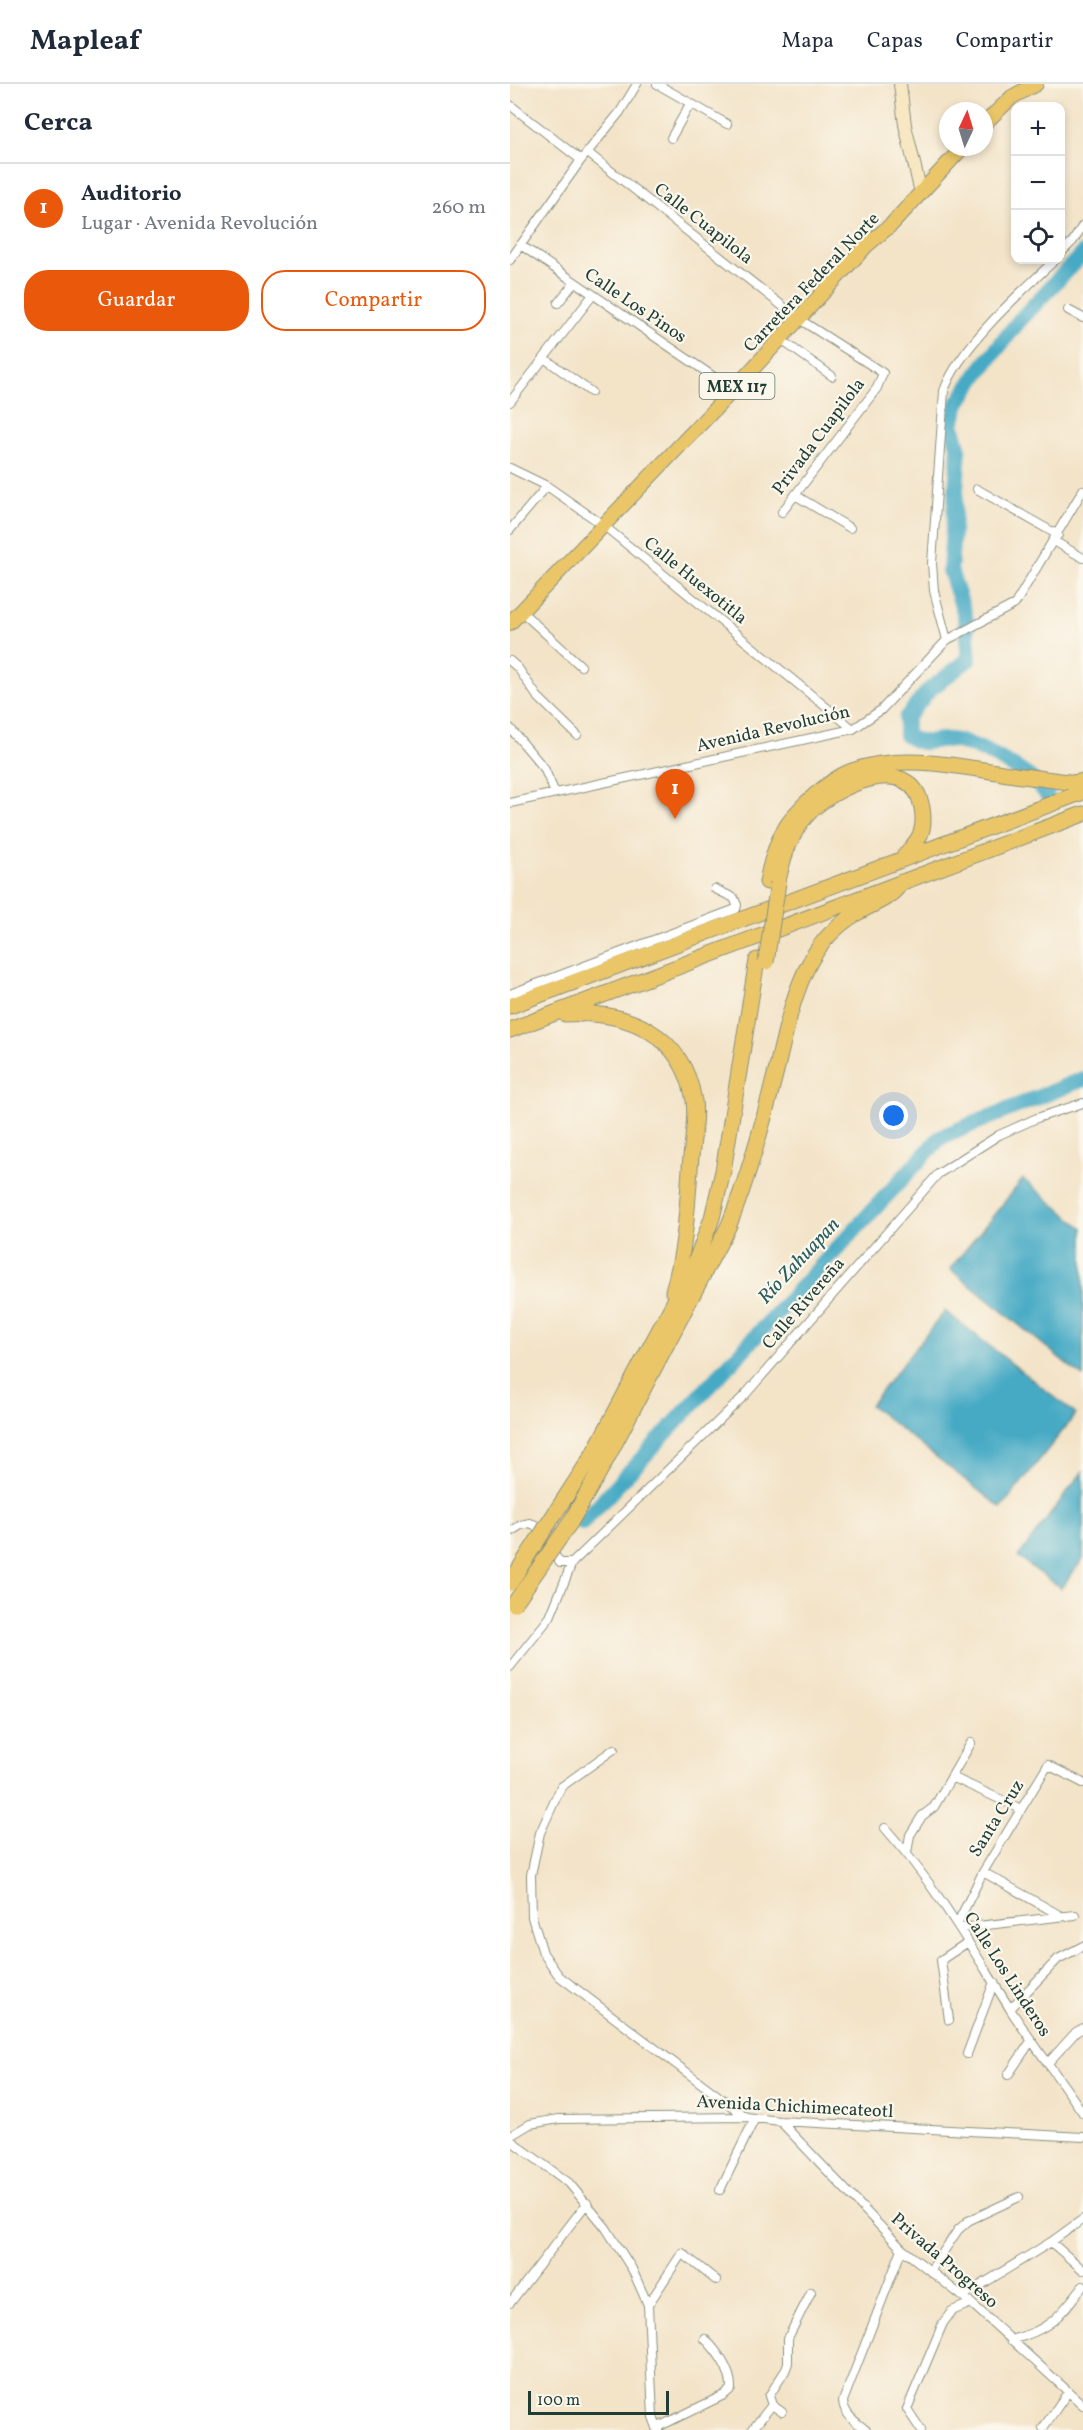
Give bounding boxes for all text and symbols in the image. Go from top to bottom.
text: Mapleaf [30,22,140,61]
text: Mapa [782,27,834,56]
text: Capas [867,27,923,56]
text: Compartir [956,27,1053,56]
north arrow [939,102,993,156]
map controls [1011,102,1065,264]
button: + [1011,102,1065,156]
text: Cerca [24,105,93,141]
button: − [1011,156,1065,210]
street label: Calle Cuapilola [648,178,758,271]
text: Auditorio [81,179,182,210]
text: 1 [39,194,48,222]
text: 260 m [431,194,486,222]
street label: Carretera Federal Norte [738,207,886,359]
text: Lugar · Avenida Revolución [81,210,318,238]
button: locate [1011,210,1065,264]
street label: Calle Los Pinos [579,263,691,350]
button: Guardar [24,270,249,331]
button: Compartir [261,270,486,331]
road number: MEX 117 [700,373,774,399]
street label: Privada Cuapilola [767,373,871,500]
street label: Calle Huexotitla [638,532,752,631]
street label: Avenida Revolución [694,700,853,759]
pin: 1 [656,770,694,819]
your location [879,1101,908,1130]
water label: Río Zahuapan [752,1212,847,1311]
street label: Calle Rivereña [757,1252,851,1356]
street label: Santa Cruz [964,1775,1031,1862]
street label: Calle Los Linderos [957,1907,1057,2042]
street label: Avenida Chichimecateotl [696,2090,894,2125]
street label: Privada Progreso [885,2208,1003,2315]
scale bar [528,2388,669,2416]
text: 100 m [537,2390,580,2412]

